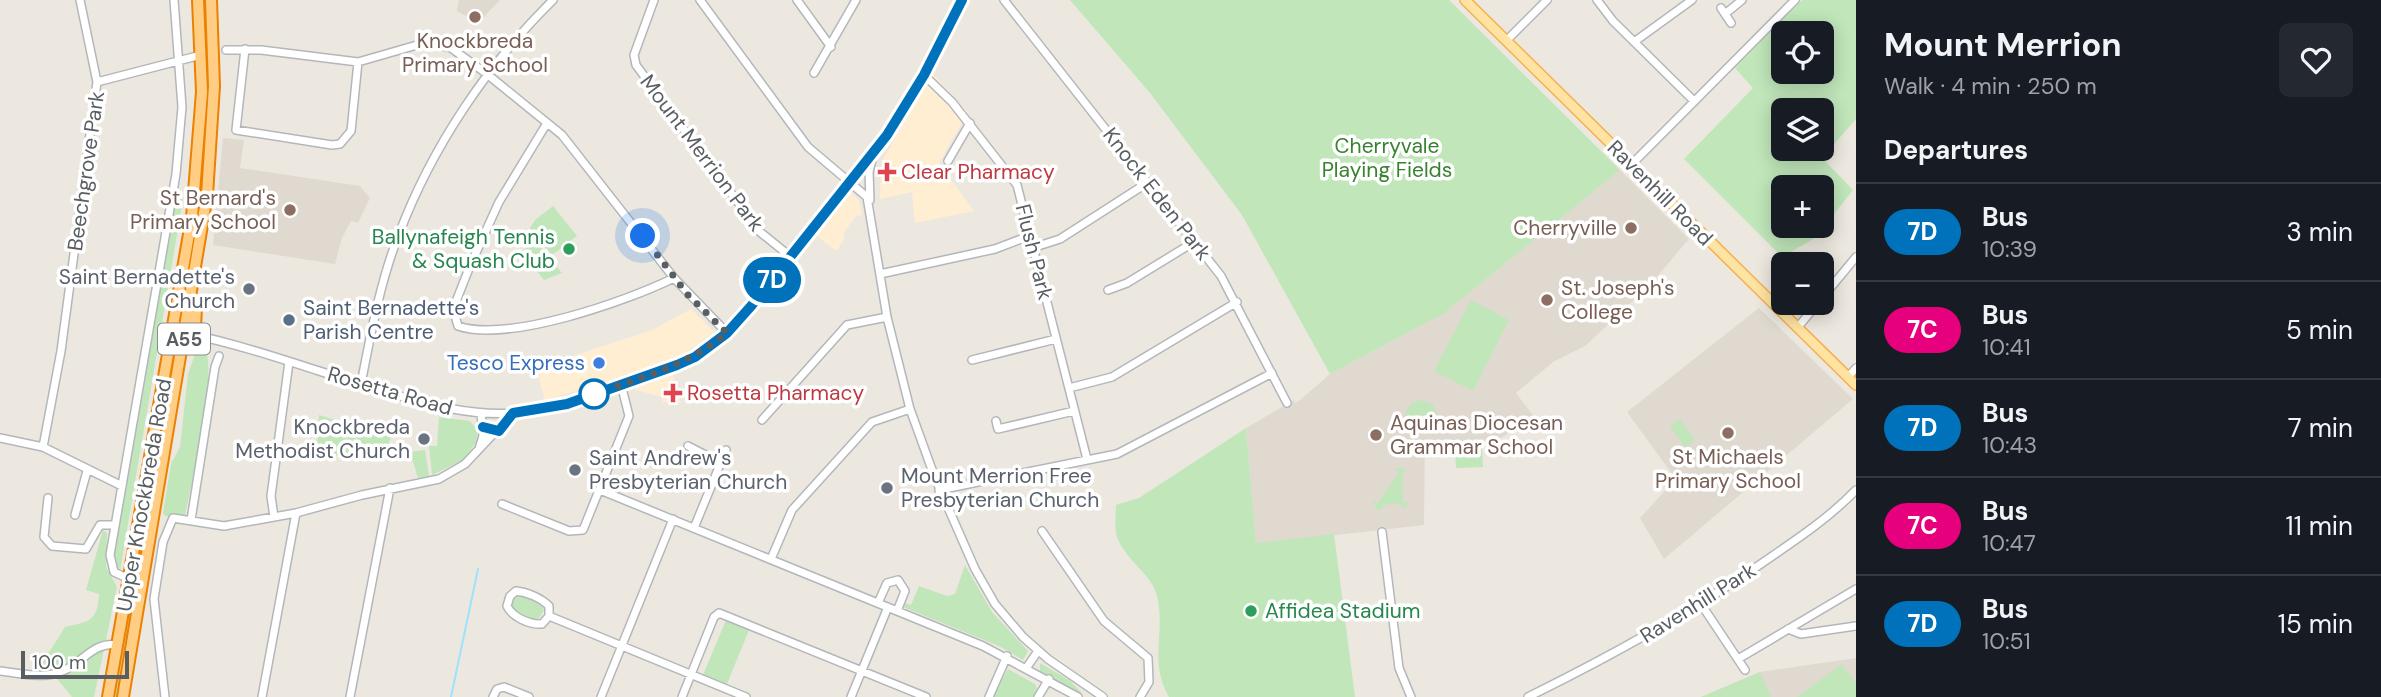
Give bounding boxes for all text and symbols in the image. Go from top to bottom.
marker: Knockbreda Primary School [467,9,483,25]
map controls [1771,21,1834,315]
button: locate [1771,21,1834,84]
text: Mount Merrion [1884,23,2122,66]
button: heart [2279,23,2353,97]
place label: Knockbreda Primary School [402,27,548,79]
street label: Mount Merrion Park [634,69,771,238]
text: Walk · 4 min · 250 m [1884,71,2097,101]
street label: Beechgrove Park [61,89,111,253]
button: layers [1771,98,1834,161]
street label: Knock Eden Park [1096,122,1218,266]
park label: Cherryvale Playing Fields [1322,132,1452,184]
text: Departures [1884,133,2028,167]
street label: Ravenhill Road [1601,134,1719,252]
place label: Clear Pharmacy [901,158,1055,186]
marker: Clear Pharmacy [879,164,895,180]
button: + [1771,175,1834,238]
place label: St Bernard's Primary School [130,184,276,236]
text: Bus [1982,200,2028,234]
street label: Flush Park [1009,201,1059,303]
marker: St Bernard's Primary School [282,202,298,218]
place label: Cherryville [1513,214,1617,242]
text: 3 min [2286,215,2353,249]
text: 7D [1908,216,1937,247]
your location [625,218,660,253]
marker: Cherryville [1623,220,1639,236]
place label: Ballynafeigh Tennis & Squash Club [372,223,555,275]
text: 10:39 [1982,234,2037,264]
marker: Ballynafeigh Tennis & Squash Club [561,241,577,257]
button: − [1771,252,1834,315]
line badge: 7D [740,257,804,303]
place label: Saint Bernadette's Church [59,263,235,315]
text: 7D [757,264,787,295]
place label: St. Joseph's College [1561,274,1675,326]
marker: Saint Bernadette's Church [241,281,257,297]
marker: St. Joseph's College [1539,292,1555,308]
place label: Saint Bernadette's Parish Centre [303,294,479,346]
text: Bus [1982,298,2028,332]
marker: Saint Bernadette's Parish Centre [281,312,297,328]
text: 5 min [2286,313,2353,347]
text: 7C [1907,314,1938,345]
road number: A55 [158,324,210,354]
text: 10:41 [1982,332,2031,362]
place label: Tesco Express [447,349,585,377]
marker: Tesco Express [591,355,607,371]
street label: Rosetta Road [324,360,456,422]
street label: Upper Knockbreda Road [110,376,178,614]
unlabelled marker [579,379,609,409]
place label: Rosetta Pharmacy [687,379,864,407]
marker: Rosetta Pharmacy [665,385,681,401]
text: Bus [1982,396,2028,430]
place label: Aquinas Diocesan Grammar School [1390,409,1563,461]
text: 7 min [2288,411,2353,445]
text: 7D [1908,412,1937,443]
place label: Knockbreda Methodist Church [235,413,410,465]
marker: St Michaels Primary School [1720,425,1736,441]
marker: Aquinas Diocesan Grammar School [1368,427,1384,443]
text: 10:43 [1982,430,2037,460]
marker: Knockbreda Methodist Church [416,431,432,447]
place label: St Michaels Primary School [1655,443,1801,495]
place label: Saint Andrew's Presbyterian Church [589,444,787,496]
marker: Saint Andrew's Presbyterian Church [567,462,583,478]
place label: Mount Merrion Free Presbyterian Church [901,462,1099,514]
marker: Mount Merrion Free Presbyterian Church [879,480,895,496]
text: Bus [1982,494,2028,528]
text: 11 min [2286,509,2353,543]
text: 7C [1907,510,1938,541]
text: 10:47 [1982,528,2036,558]
street label: Ravenhill Park [1635,556,1761,650]
text: Bus [1982,592,2028,626]
place label: Affidea Stadium [1265,597,1420,625]
marker: Affidea Stadium [1243,603,1259,619]
text: 15 min [2278,607,2353,641]
text: 7D [1908,608,1937,639]
text: 10:51 [1982,626,2031,656]
scale bar [21,648,130,680]
text: 100 m [32,650,86,675]

